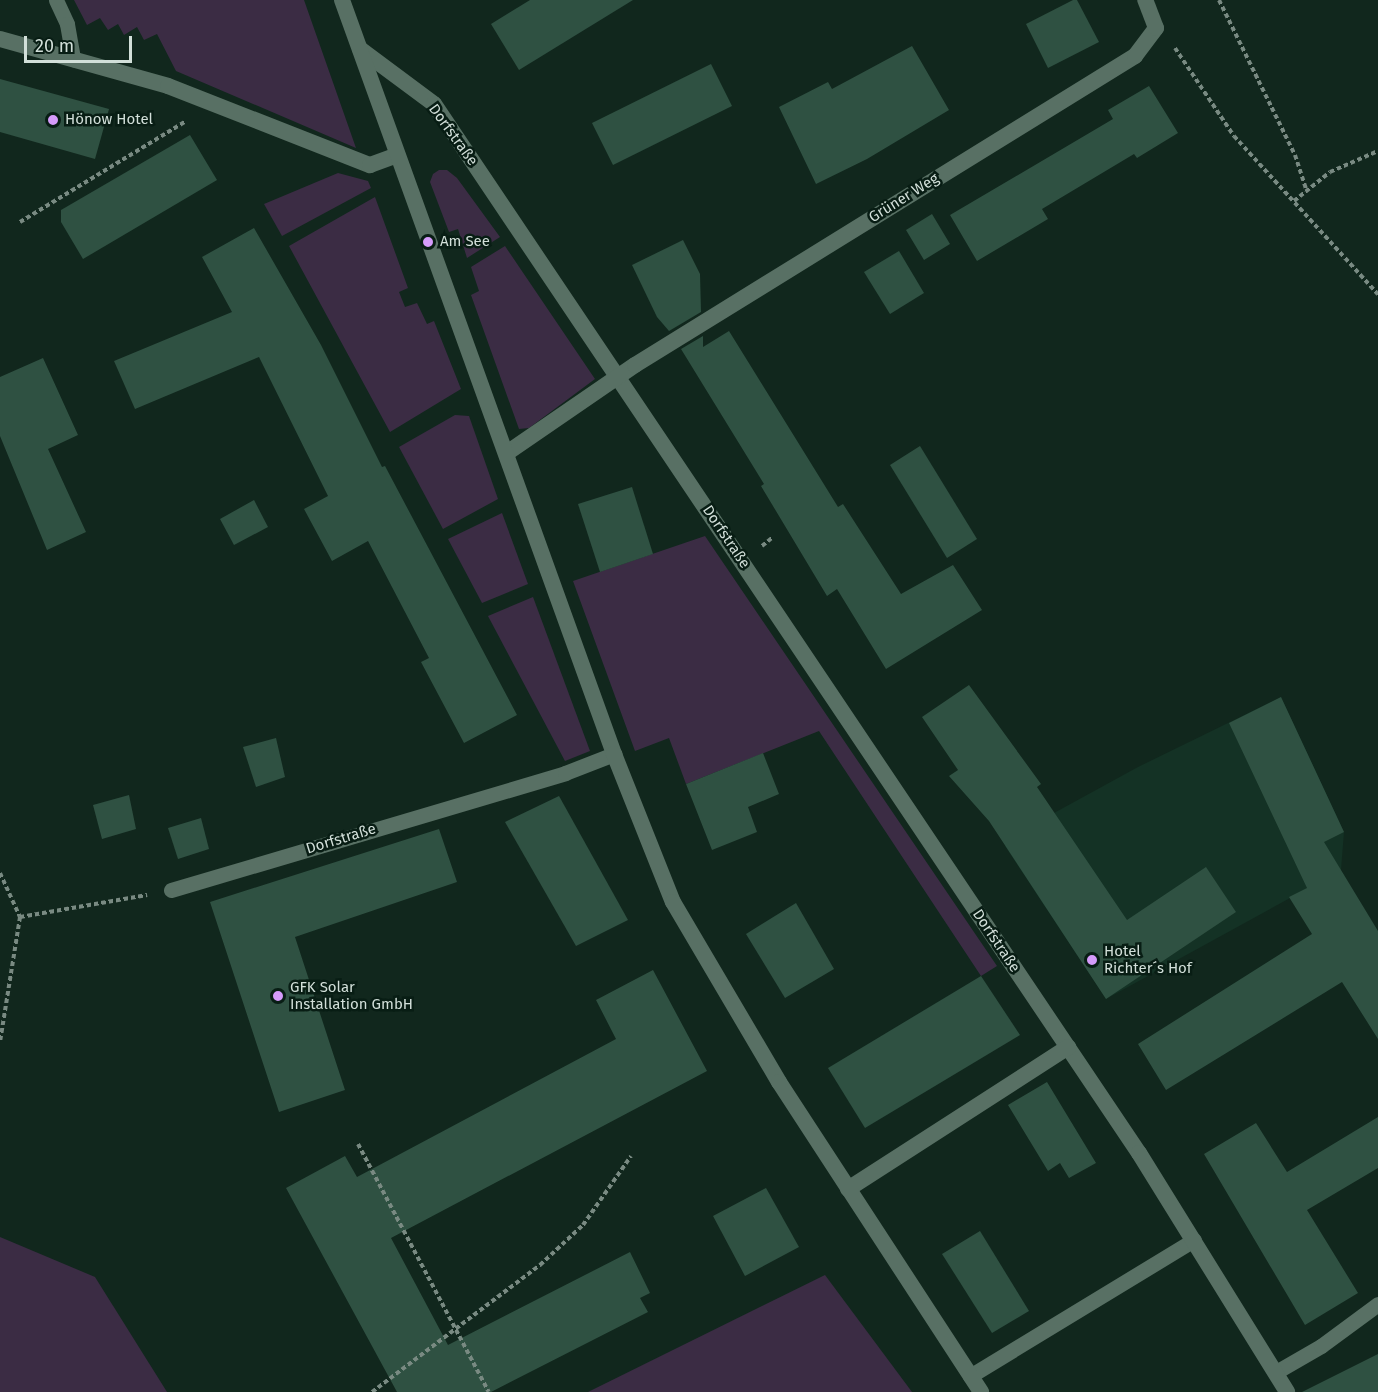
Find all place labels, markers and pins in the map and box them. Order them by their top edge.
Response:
place label: Hönow Hotel [65,111,153,129]
marker: Hönow Hotel [46,113,60,127]
place label: Am See [440,233,490,251]
marker: Am See [421,235,435,249]
place label: Hotel Richter´s Hof [1104,942,1192,977]
marker: Hotel Richter´s Hof [1085,953,1099,967]
place label: GFK Solar Installation GmbH [290,978,413,1013]
marker: GFK Solar Installation GmbH [271,989,285,1003]

